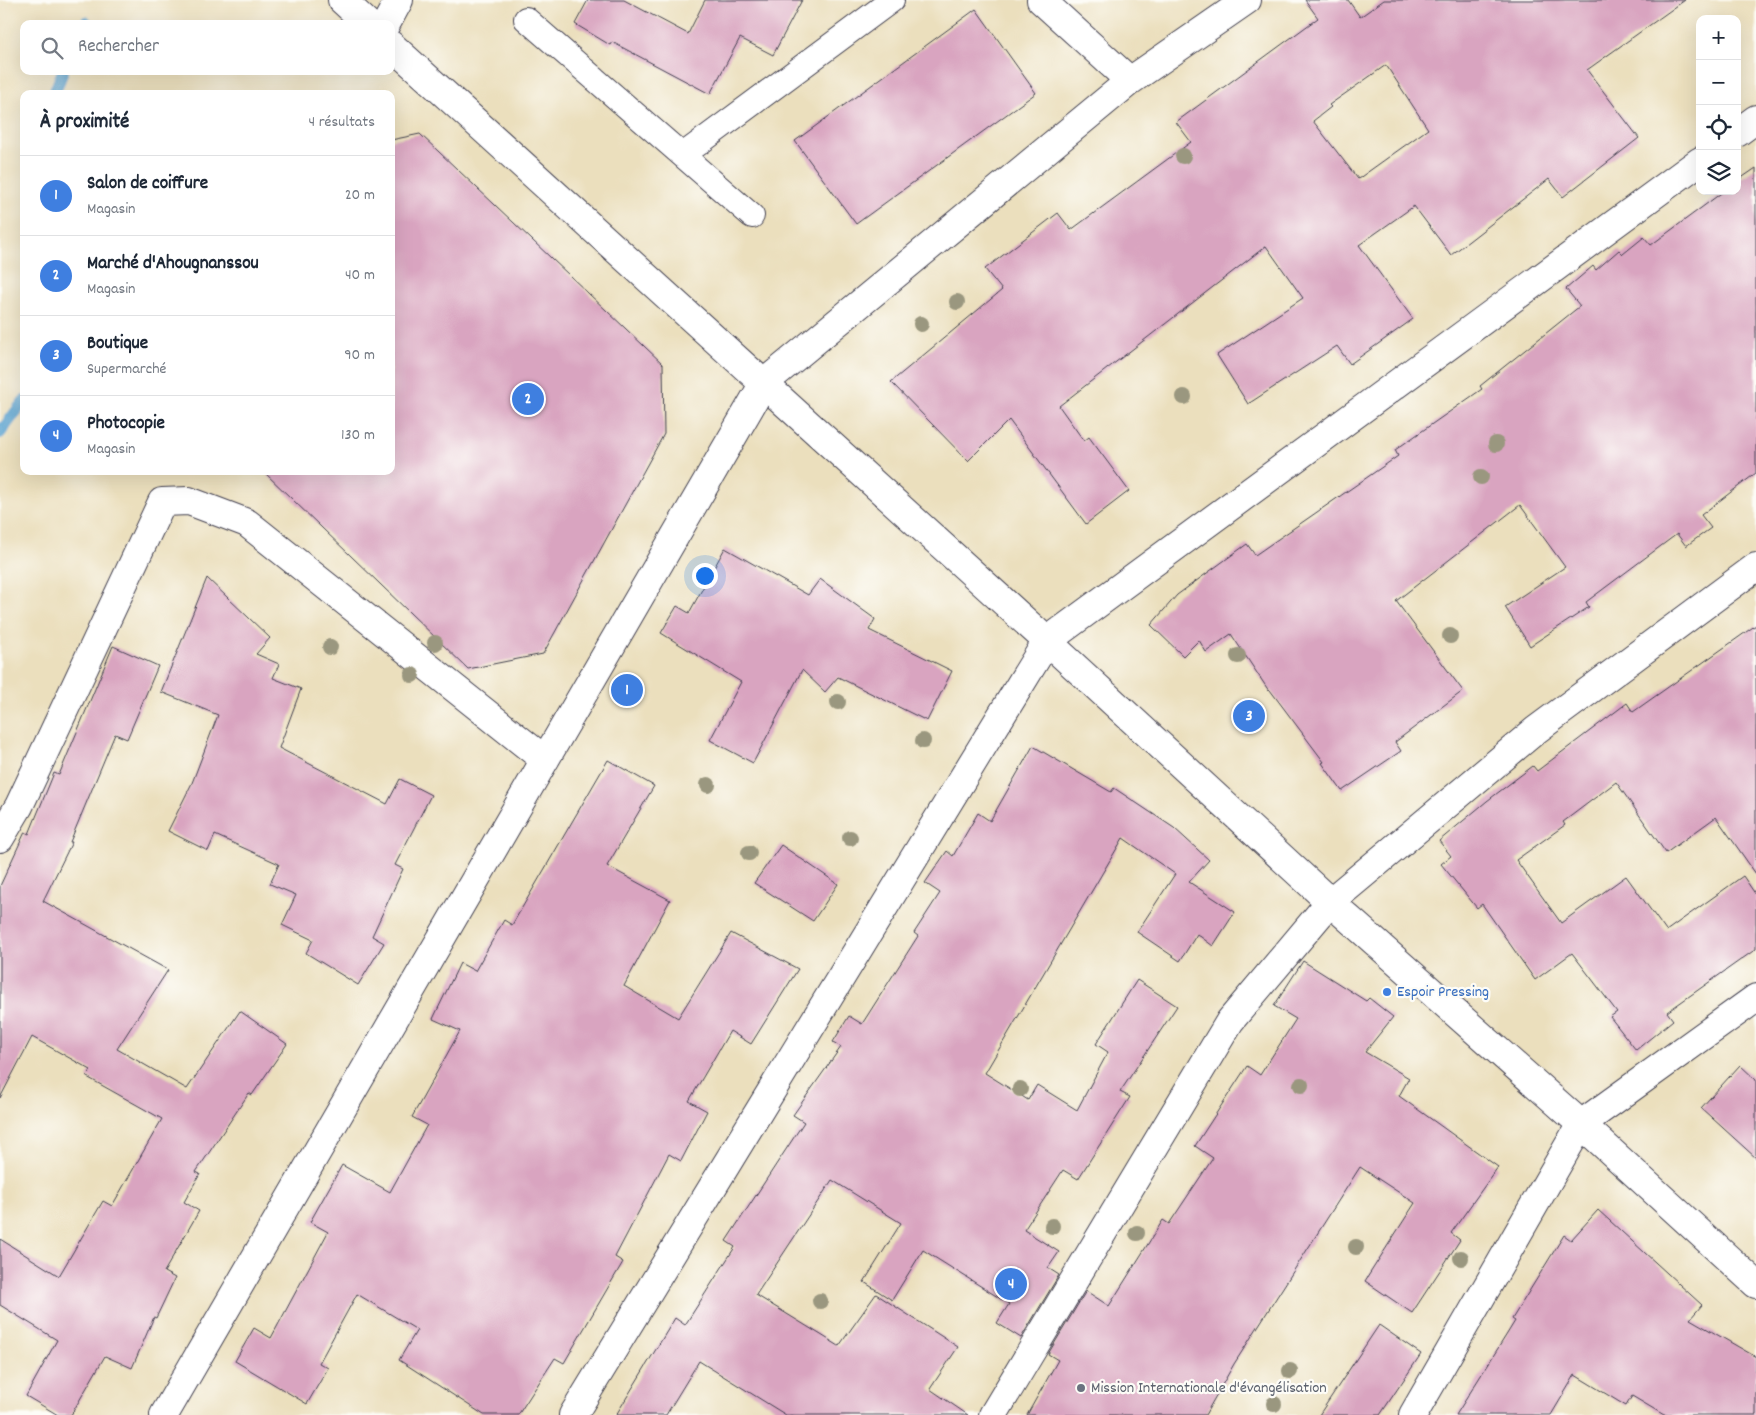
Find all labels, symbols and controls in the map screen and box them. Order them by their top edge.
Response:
map controls [1696,15,1741,195]
button: + [1696,15,1741,60]
search box [20,20,395,75]
icon: search [38,34,66,62]
text: Rechercher [78,34,159,61]
button: − [1696,60,1741,105]
button: locate [1696,105,1741,150]
text: À proximité [40,108,129,138]
text: 4 résultats [308,111,375,134]
button: layers [1696,150,1741,195]
text: Salon de coiffure [87,171,208,198]
text: 1 [54,184,58,207]
text: 20 m [345,184,375,207]
text: Magasin [87,198,135,221]
text: Marché d'Ahougnanssou [87,251,259,278]
text: 2 [53,264,60,287]
text: 40 m [345,264,375,287]
text: Magasin [87,278,135,301]
text: Boutique [87,331,148,358]
text: 3 [52,344,60,367]
text: 90 m [344,344,375,367]
text: Supermarché [87,358,166,381]
pin: 2 [512,380,544,418]
text: Photocopie [87,411,165,438]
text: 4 [53,424,59,447]
text: 130 m [341,424,375,447]
text: Magasin [87,438,135,461]
your location [692,563,718,589]
pin: 1 [611,671,643,709]
pin: 3 [1233,697,1265,735]
place label: Espoir Pressing [1397,981,1489,1004]
marker: Espoir Pressing [1381,986,1393,998]
pin: 4 [995,1265,1027,1303]
place label: Mission Internationale d'évangélisation [1091,1377,1327,1400]
marker: Mission Internationale d'évangélisation [1075,1382,1087,1394]

